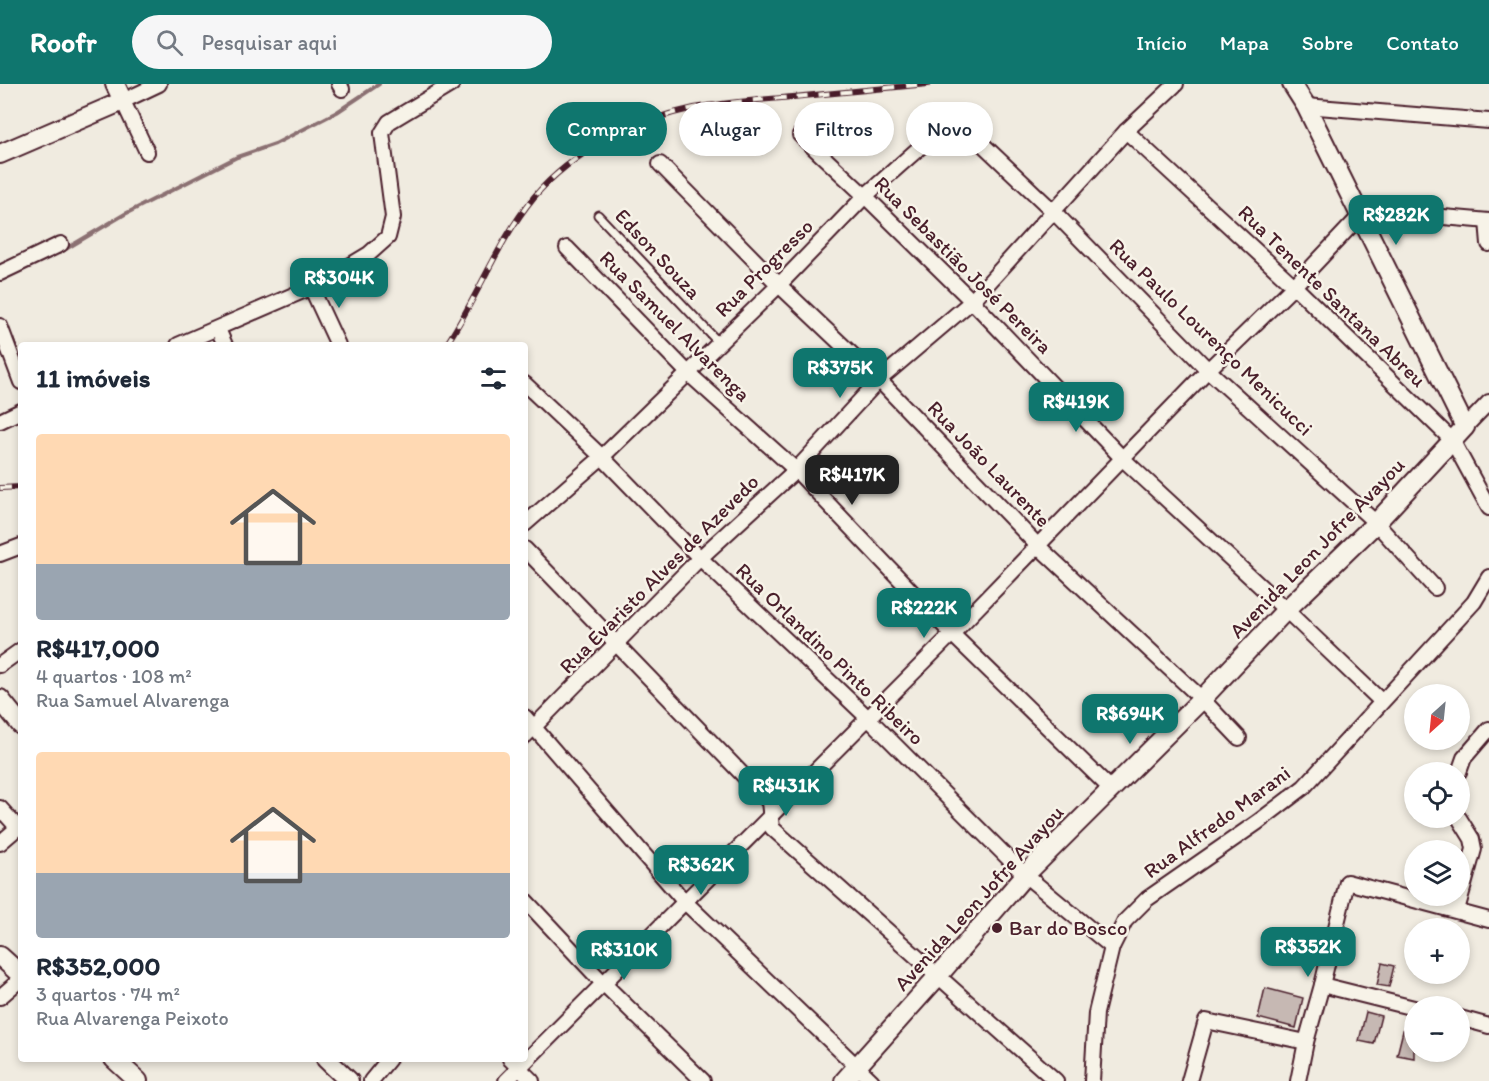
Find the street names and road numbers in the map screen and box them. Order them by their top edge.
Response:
street label: Rua Sebastião José Pereira [869,171,1057,359]
street label: Rua Tenente Santana Abreu [1233,199,1432,392]
street label: Edson Souza [610,203,707,304]
street label: Rua Progresso [709,213,818,322]
street label: Rua Paulo Lourenço Menicucci [1104,233,1318,441]
street label: Rua Samuel Alvarenga [595,245,756,406]
street label: Rua João Laurente [923,395,1056,532]
street label: Avenida Leon Jofre Avayou [1224,452,1410,643]
street label: Rua Evaristo Alves de Azevedo [554,469,764,679]
street label: Rua Orlandino Pinto Ribeiro [731,557,930,750]
street label: Rua Alfredo Marani [1139,760,1295,883]
street label: Avenida Leon Jofre Avayou [889,799,1069,996]

